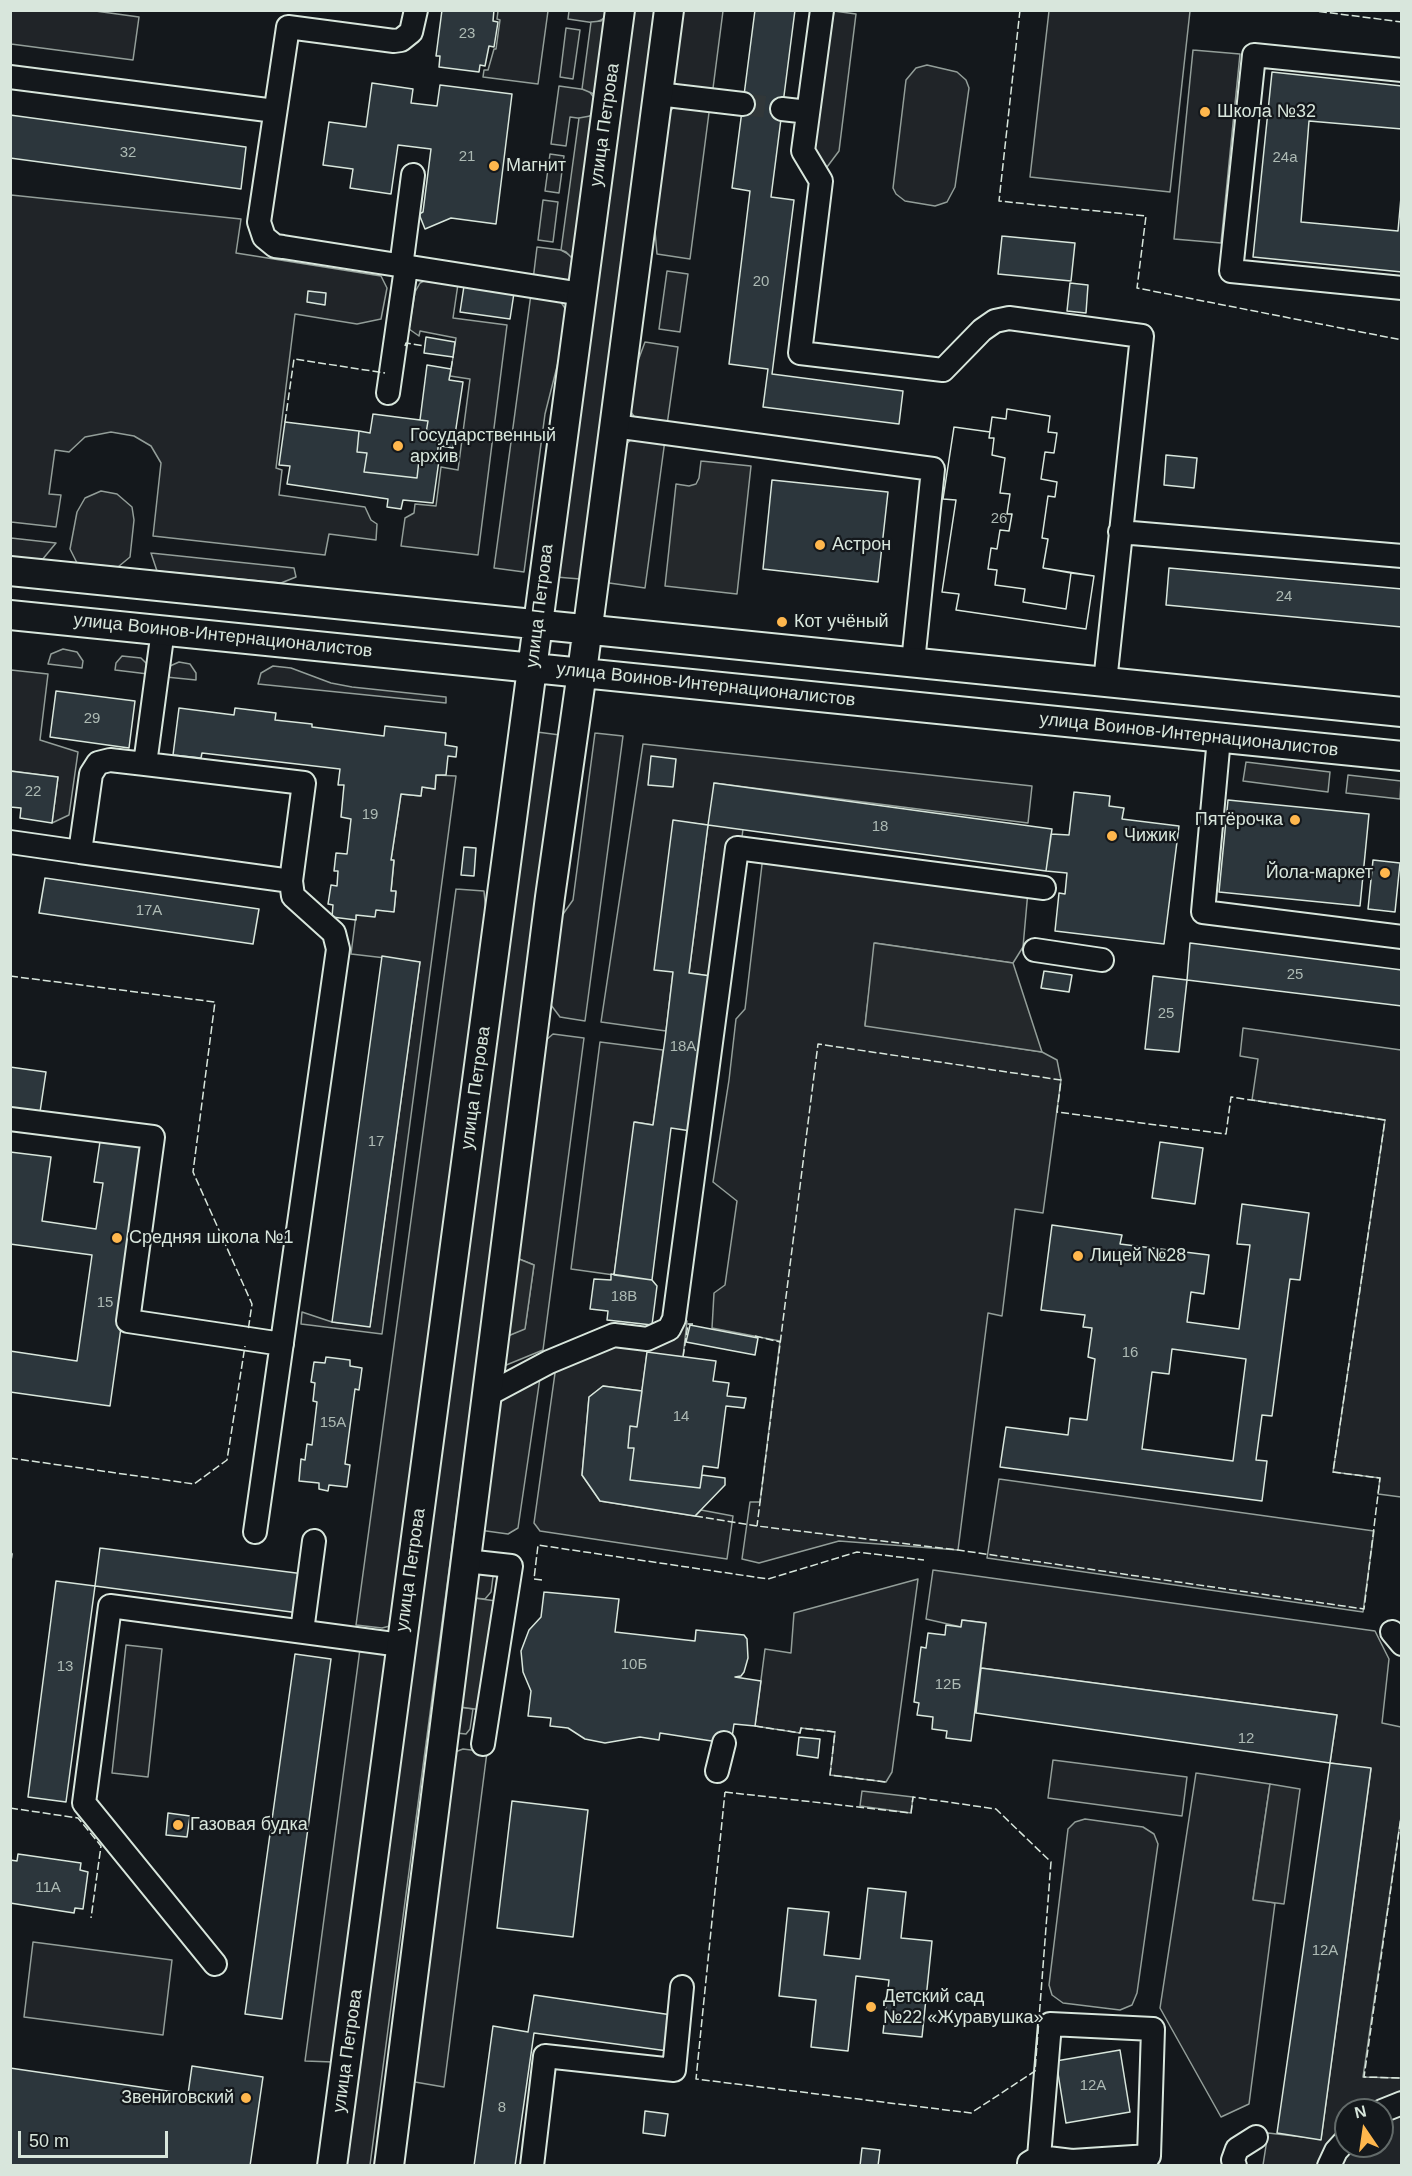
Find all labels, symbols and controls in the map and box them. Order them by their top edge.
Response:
house number: 23 [459,25,475,43]
street label: улица Петрова [586,62,624,188]
place label: Школа №32 [1217,101,1316,123]
marker: Школа №32 [1198,105,1212,119]
house number: 32 [120,144,136,162]
house number: 21 [459,148,475,166]
house number: 24а [1272,149,1298,167]
place label: Магнит [506,155,566,177]
marker: Магнит [487,159,501,173]
house number: 20 [753,273,769,291]
place label: Государственный архив [410,425,556,468]
marker: Государственный архив [391,439,405,453]
house number: 26 [991,510,1007,528]
place label: Астрон [832,534,891,556]
marker: Астрон [813,538,827,552]
street label: улица Петрова [522,543,558,669]
house number: 24 [1276,588,1292,606]
street label: улица Воинов-Интернационалистов [72,610,374,662]
place label: Кот учёный [794,611,889,633]
marker: Кот учёный [775,615,789,629]
street label: улица Воинов-Интернационалистов [555,659,857,711]
street label: улица Воинов-Интернационалистов [1038,709,1340,761]
house number: 29 [84,710,100,728]
house number: 22 [25,783,41,801]
house number: 19 [362,806,378,824]
place label: Пятёрочка [1195,809,1283,831]
marker: Пятёрочка [1288,813,1302,827]
house number: 18 [872,818,888,836]
place label: Чижик [1124,825,1176,847]
marker: Чижик [1105,829,1119,843]
place label: Йола-маркет [1266,862,1373,884]
marker: Йола-маркет [1378,866,1392,880]
house number: 17А [136,902,162,920]
house number: 25 [1287,966,1303,984]
house number: 25 [1158,1005,1174,1023]
street label: улица Петрова [457,1025,495,1151]
house number: 18А [670,1038,696,1056]
house number: 17 [368,1133,384,1151]
place label: Средняя школа №1 [129,1227,294,1249]
marker: Средняя школа №1 [110,1231,124,1245]
place label: Лицей №28 [1090,1245,1186,1267]
marker: Лицей №28 [1071,1249,1085,1263]
house number: 18В [611,1288,637,1306]
house number: 15 [97,1294,113,1312]
house number: 16 [1122,1344,1138,1362]
house number: 14 [673,1408,689,1426]
house number: 15А [320,1414,346,1432]
street label: улица Петрова [392,1507,430,1633]
house number: 10Б [621,1656,647,1674]
house number: 13 [57,1658,73,1676]
house number: 12Б [935,1676,961,1694]
house number: 12 [1238,1730,1254,1748]
place label: Газовая будка [190,1814,308,1836]
marker: Газовая будка [171,1818,185,1832]
house number: 11А [35,1879,61,1897]
house number: 12А [1312,1942,1338,1960]
place label: Детский сад №22 «Журавушка» [883,1986,1043,2028]
street label: улица Петрова [329,1988,367,2114]
marker: Детский сад №22 «Журавушка» [864,2000,878,2014]
house number: 12А [1080,2077,1106,2095]
place label: Звениговский [121,2087,234,2109]
marker: Звениговский [239,2091,253,2105]
north arrow [1334,2098,1394,2158]
house number: 8 [498,2099,506,2117]
text: N [1353,2102,1368,2122]
scale bar [21,2119,171,2157]
text: 50 m [29,2131,69,2151]

